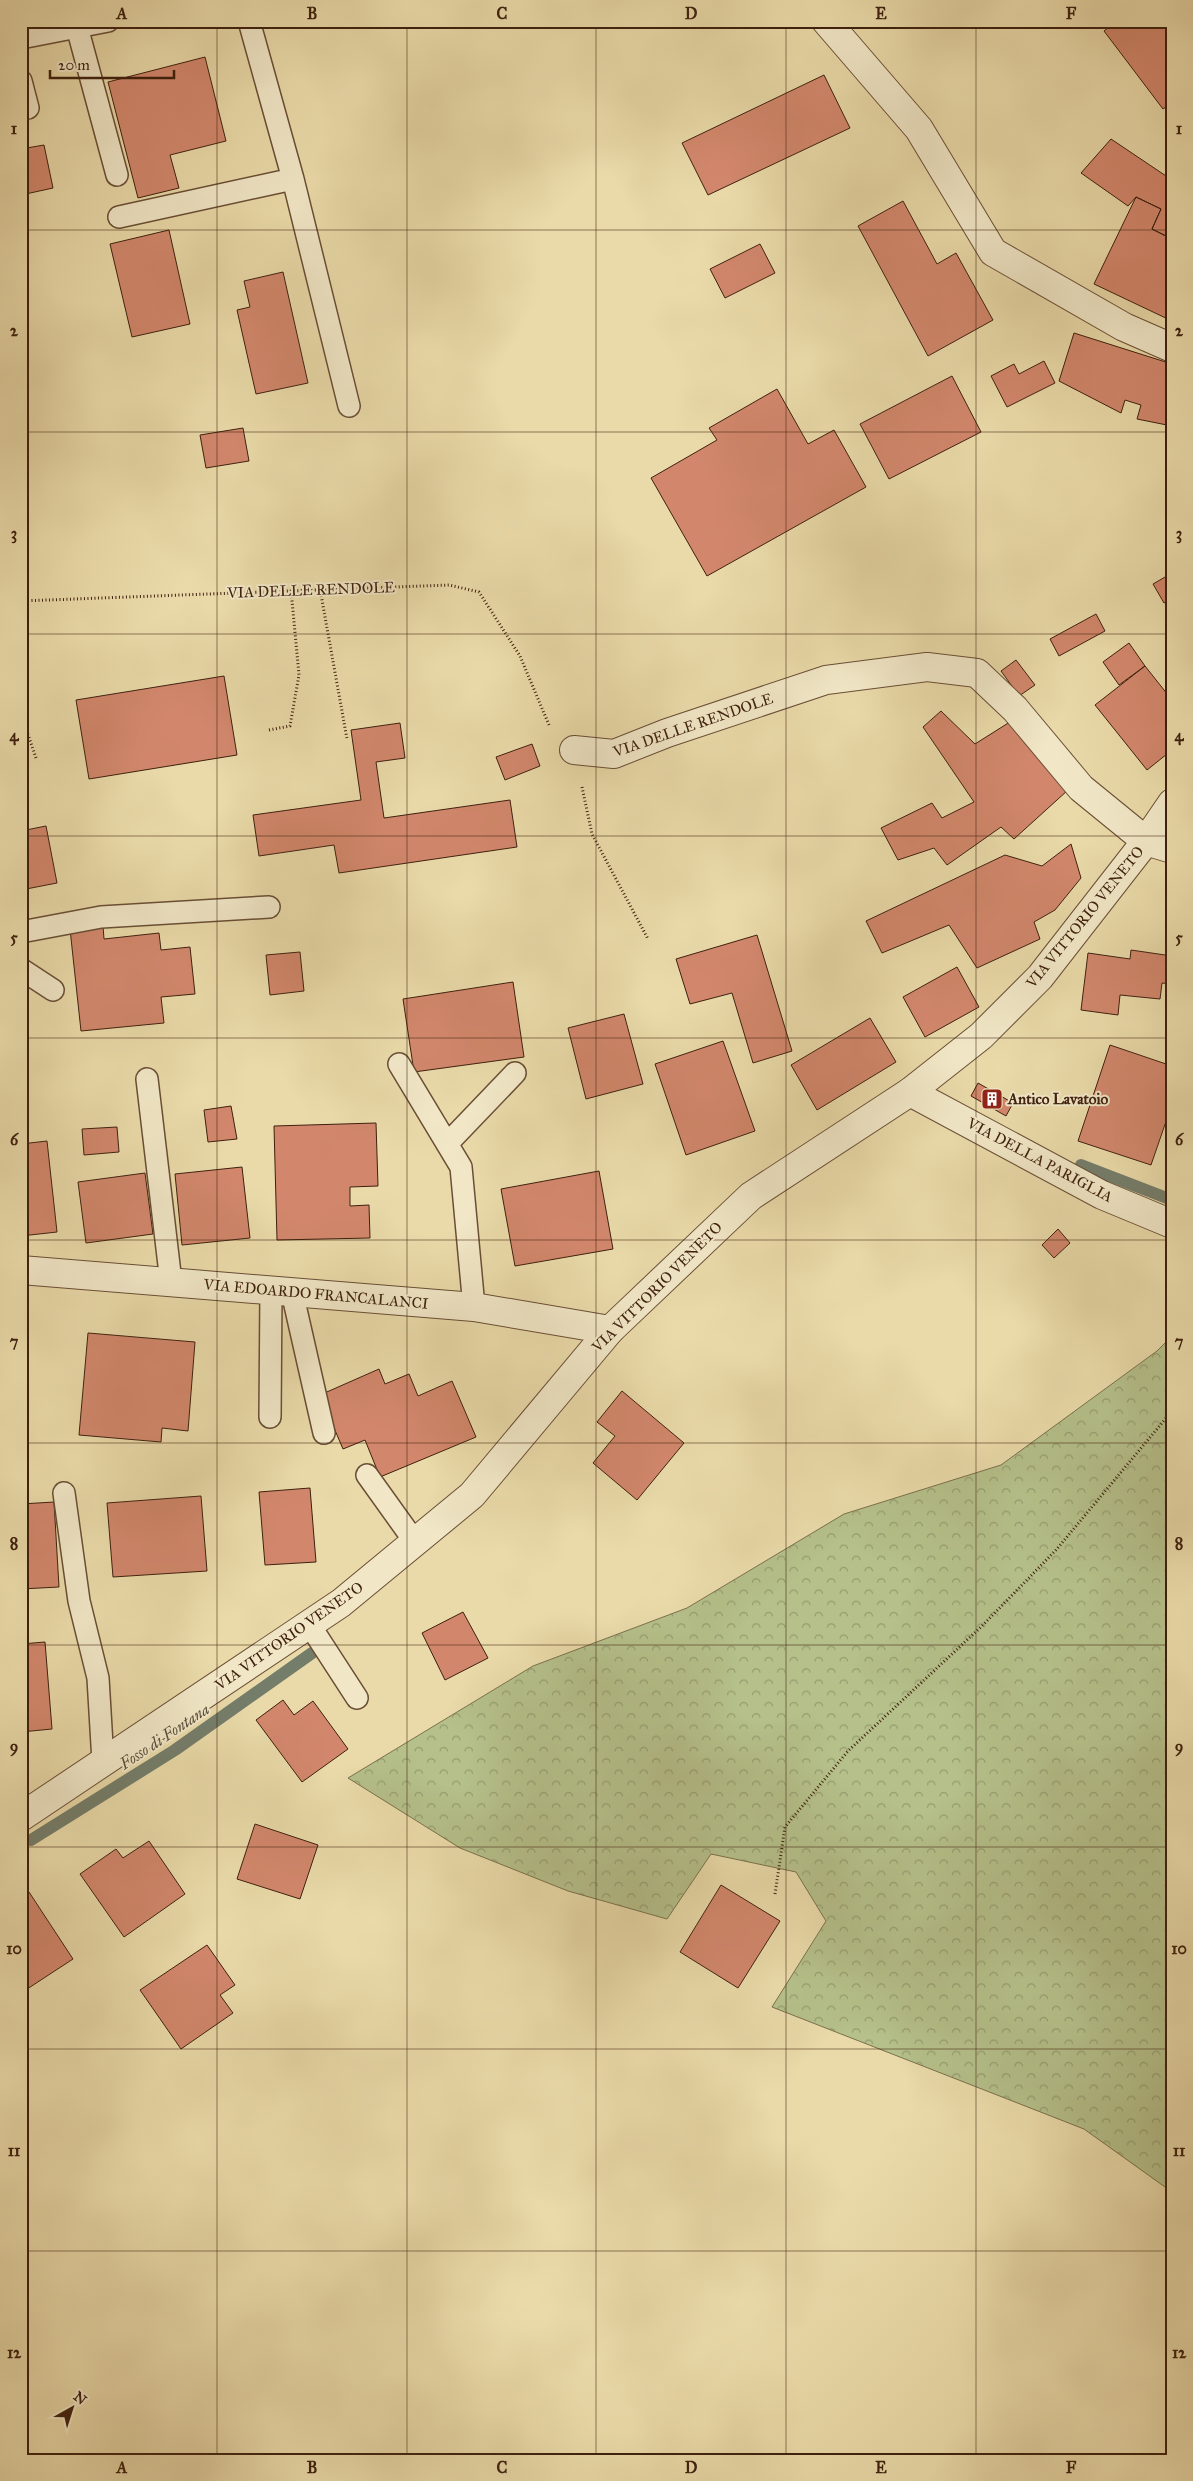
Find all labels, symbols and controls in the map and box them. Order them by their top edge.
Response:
text: A [116,4,128,23]
text: B [307,4,317,23]
text: C [497,4,508,23]
text: D [685,4,698,23]
text: E [875,4,887,23]
text: F [1066,4,1077,23]
scale bar [50,48,174,80]
text: 20 m [58,56,90,74]
text: 1 [11,119,18,138]
text: 1 [1176,119,1183,138]
text: 2 [10,321,19,340]
text: 2 [1175,321,1184,340]
text: 3 [11,524,17,544]
text: 3 [1176,524,1182,544]
street label: VIA DELLE RENDOLE [226,578,395,602]
street label: VIA DELLE RENDOLE [610,689,775,761]
text: 4 [10,726,20,746]
text: 4 [1175,726,1185,746]
street label: VIA VITTORIO VENETO [1022,843,1148,992]
text: 5 [10,928,18,947]
text: 5 [1175,928,1183,947]
building icon: Antico Lavatoio [980,1087,1004,1111]
place label: Antico Lavatoio [1007,1090,1109,1108]
street label: VIA DELLA PARIGLIA [963,1114,1116,1206]
text: 6 [10,1130,19,1149]
text: 6 [1175,1130,1184,1149]
street label: VIA VITTORIO VENETO [587,1218,726,1357]
street label: VIA EDOARDO FRANCALANCI [202,1275,429,1313]
text: 7 [10,1332,19,1351]
text: 7 [1175,1332,1184,1351]
text: 8 [10,1534,18,1553]
text: 8 [1175,1534,1183,1553]
street label: VIA VITTORIO VENETO [211,1578,367,1695]
water label: Fosso di Fontana [115,1699,213,1774]
text: 9 [10,1737,18,1757]
text: 9 [1175,1737,1183,1757]
text: 10 [6,1939,22,1958]
text: 10 [1171,1939,1187,1958]
text: 11 [8,2141,21,2160]
text: 11 [1173,2141,1186,2160]
text: 12 [7,2343,22,2362]
text: 12 [1172,2343,1187,2362]
north arrow [48,2384,98,2434]
text: N [70,2388,90,2409]
text: A [116,2458,128,2477]
text: B [307,2458,317,2477]
text: C [497,2458,508,2477]
text: D [685,2458,698,2477]
text: E [875,2458,887,2477]
text: F [1066,2458,1077,2477]

